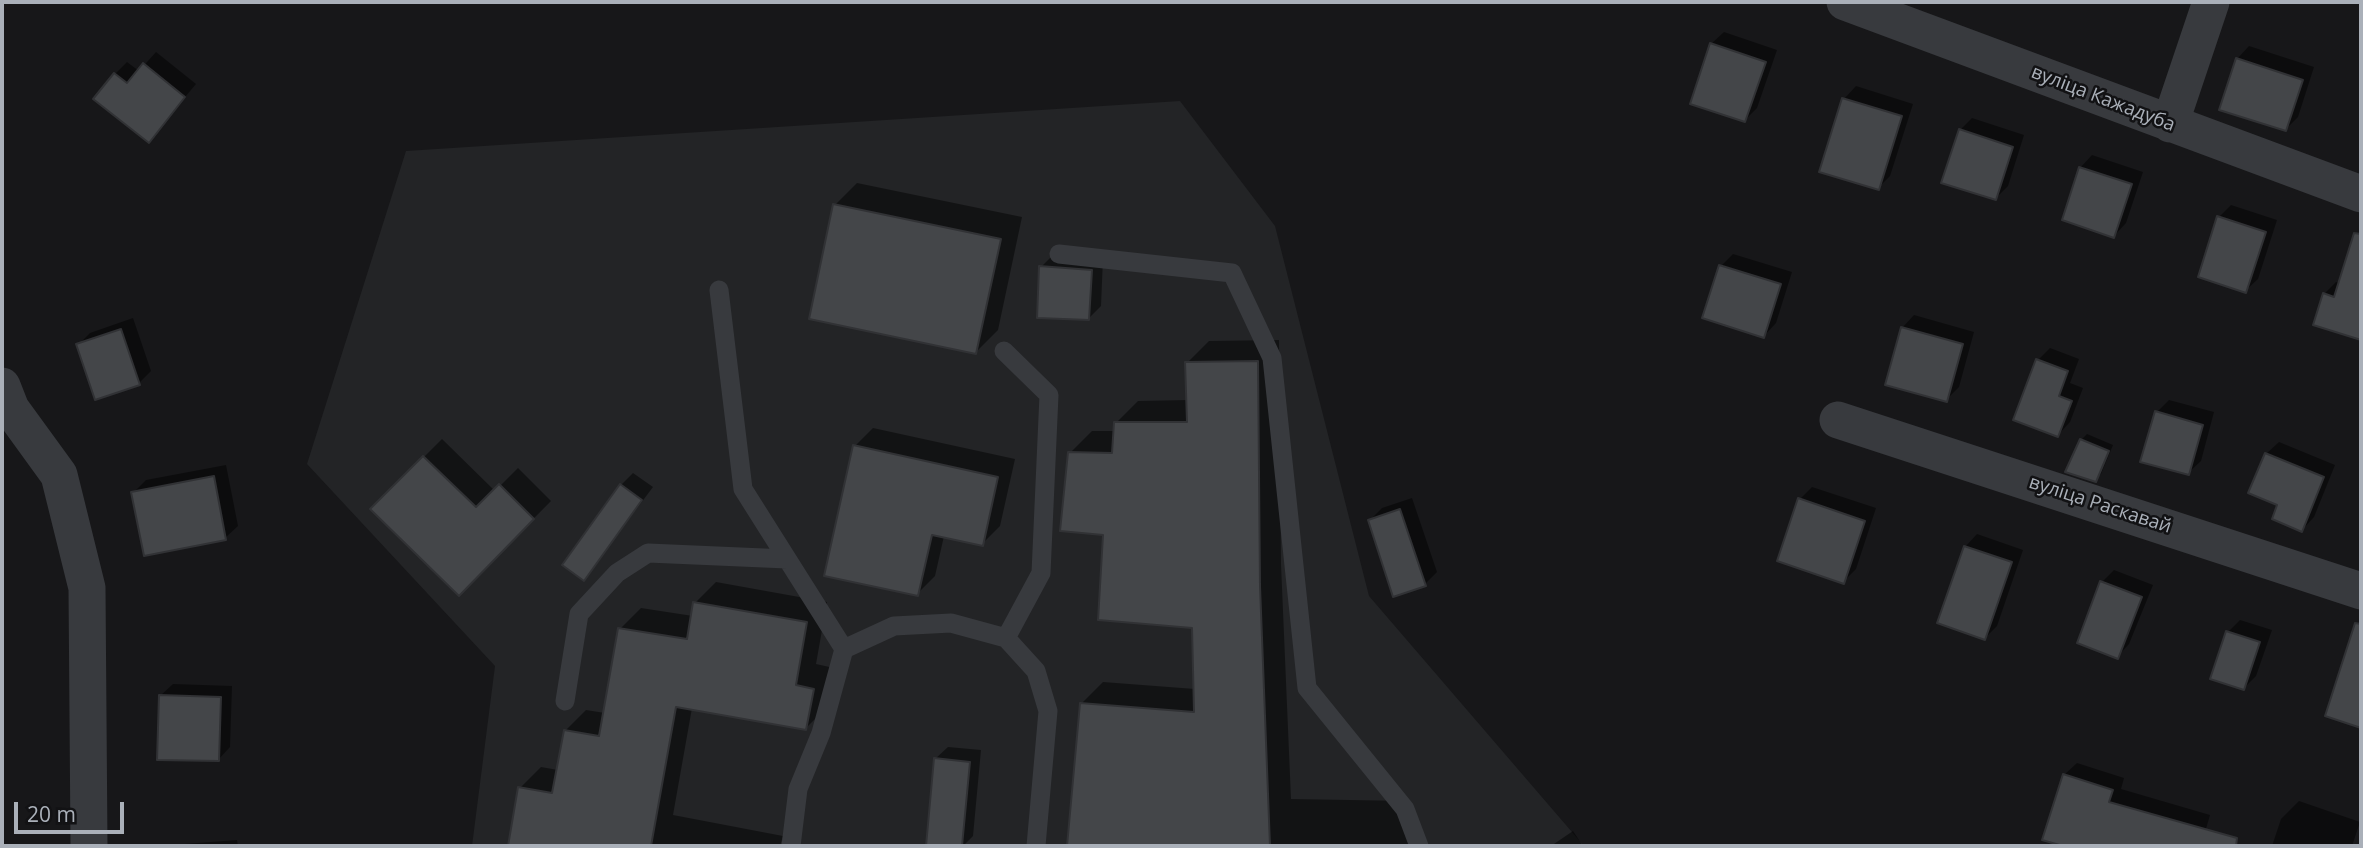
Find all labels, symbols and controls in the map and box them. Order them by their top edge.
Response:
street label: вуліца Кажадуба [2028,61,2178,137]
street label: вуліца Раскавай [2026,471,2174,539]
scale bar [18,788,128,832]
text: 20 m [27,800,76,828]

